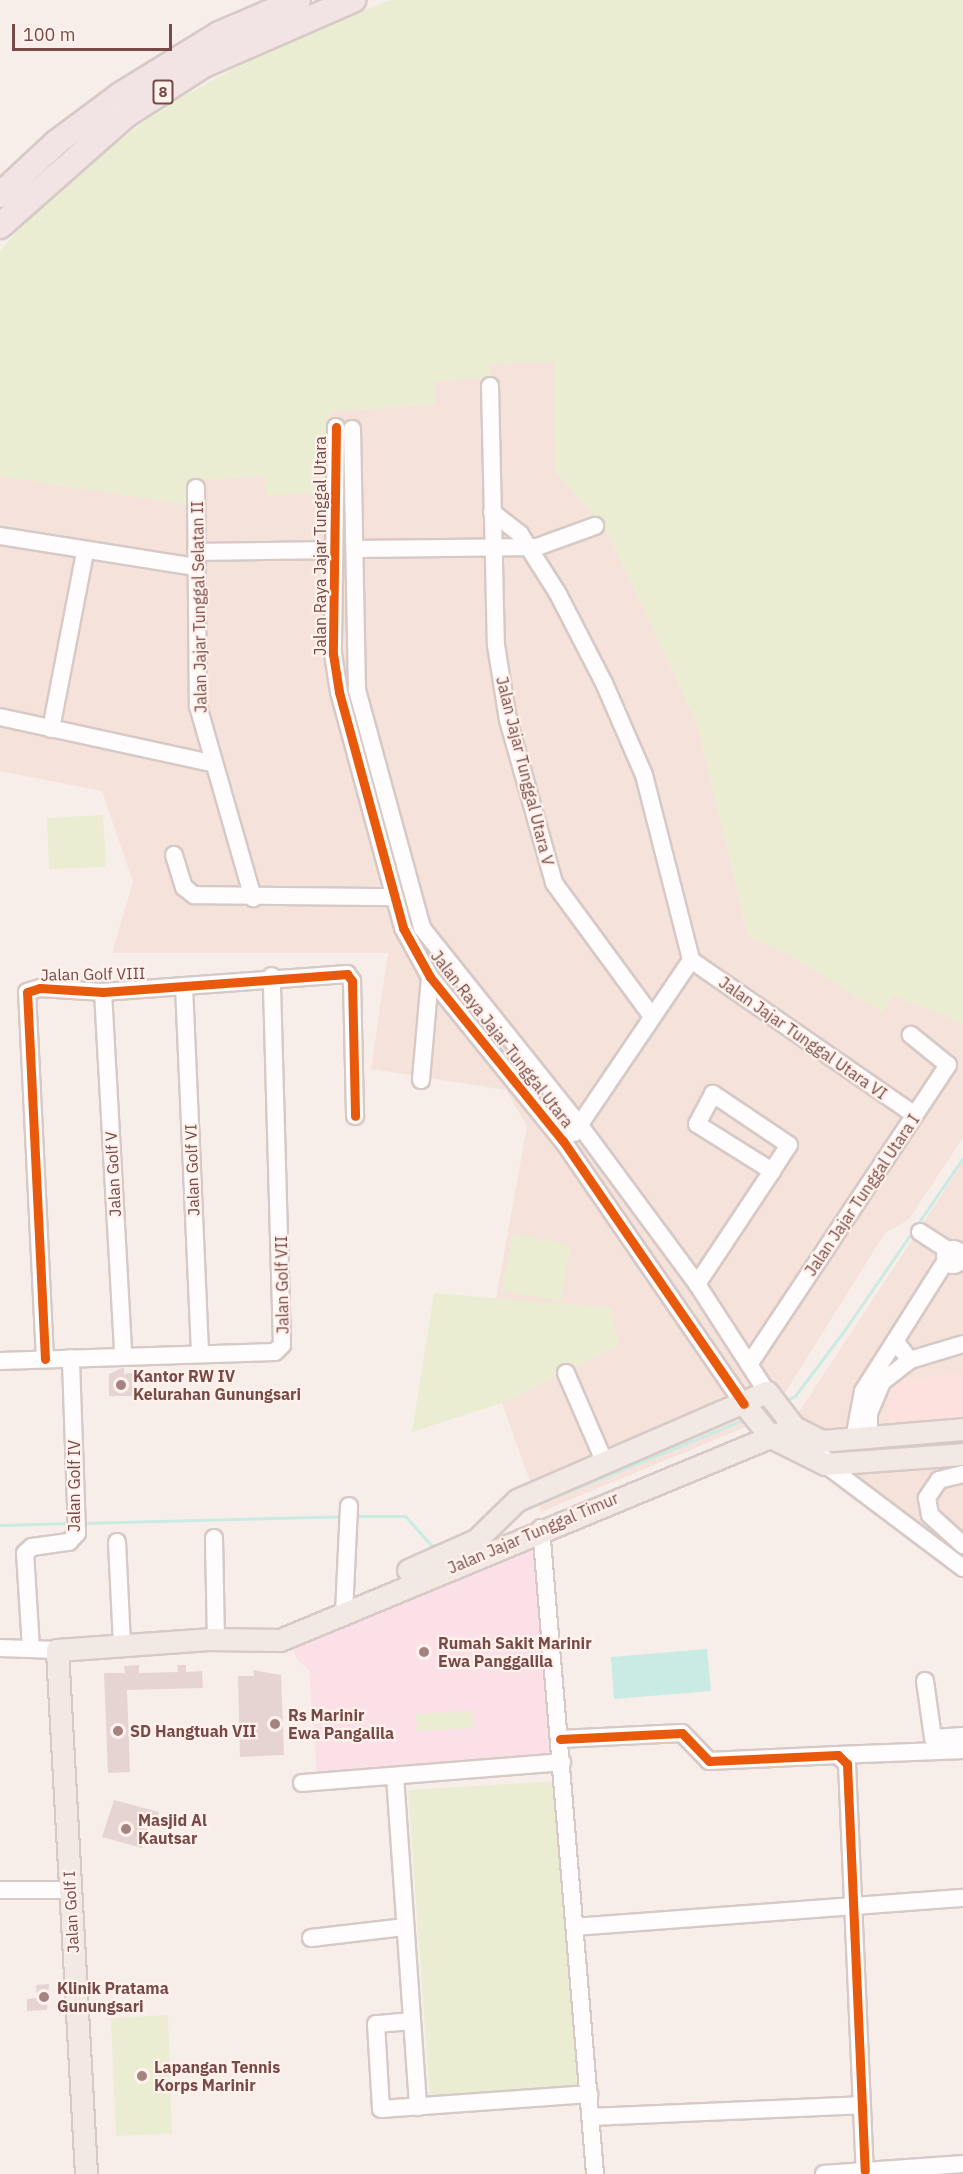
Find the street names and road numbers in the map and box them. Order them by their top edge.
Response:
road number: 8 [152,80,174,104]
street label: Jalan Raya Jajar Tunggal Utara [310,436,330,656]
street label: Jalan Jajar Tunggal Selatan II [188,501,210,713]
street label: Jalan Jajar Tunggal Utara V [492,674,558,868]
street label: Jalan Raya Jajar Tunggal Utara [427,947,577,1131]
street label: Jalan Golf VIII [40,963,146,985]
street label: Jalan Jajar Tunggal Utara VI [715,973,891,1103]
street label: Jalan Jajar Tunggal Utara I [801,1110,923,1280]
street label: Jalan Golf VI [181,1124,203,1216]
street label: Jalan Golf V [101,1131,125,1217]
street label: Jalan Golf VII [272,1236,292,1334]
street label: Jalan Golf IV [64,1440,84,1532]
street label: Jalan Jajar Tunggal Timur [445,1488,621,1578]
street label: Jalan Golf I [59,1870,83,1954]

